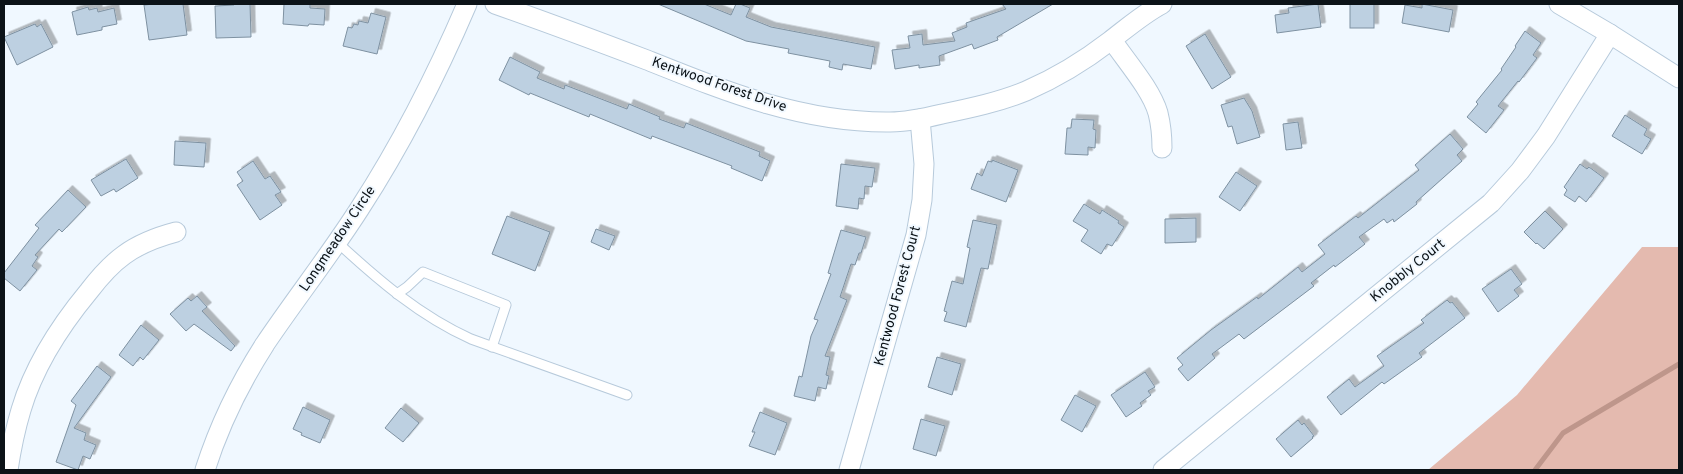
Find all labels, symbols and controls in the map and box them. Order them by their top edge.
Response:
street label: Kentwood Forest Drive [649,54,789,116]
street label: Longmeadow Circle [296,183,380,295]
street label: Kentwood Forest Court [871,224,925,368]
street label: Knobbly Court [1367,236,1449,306]

